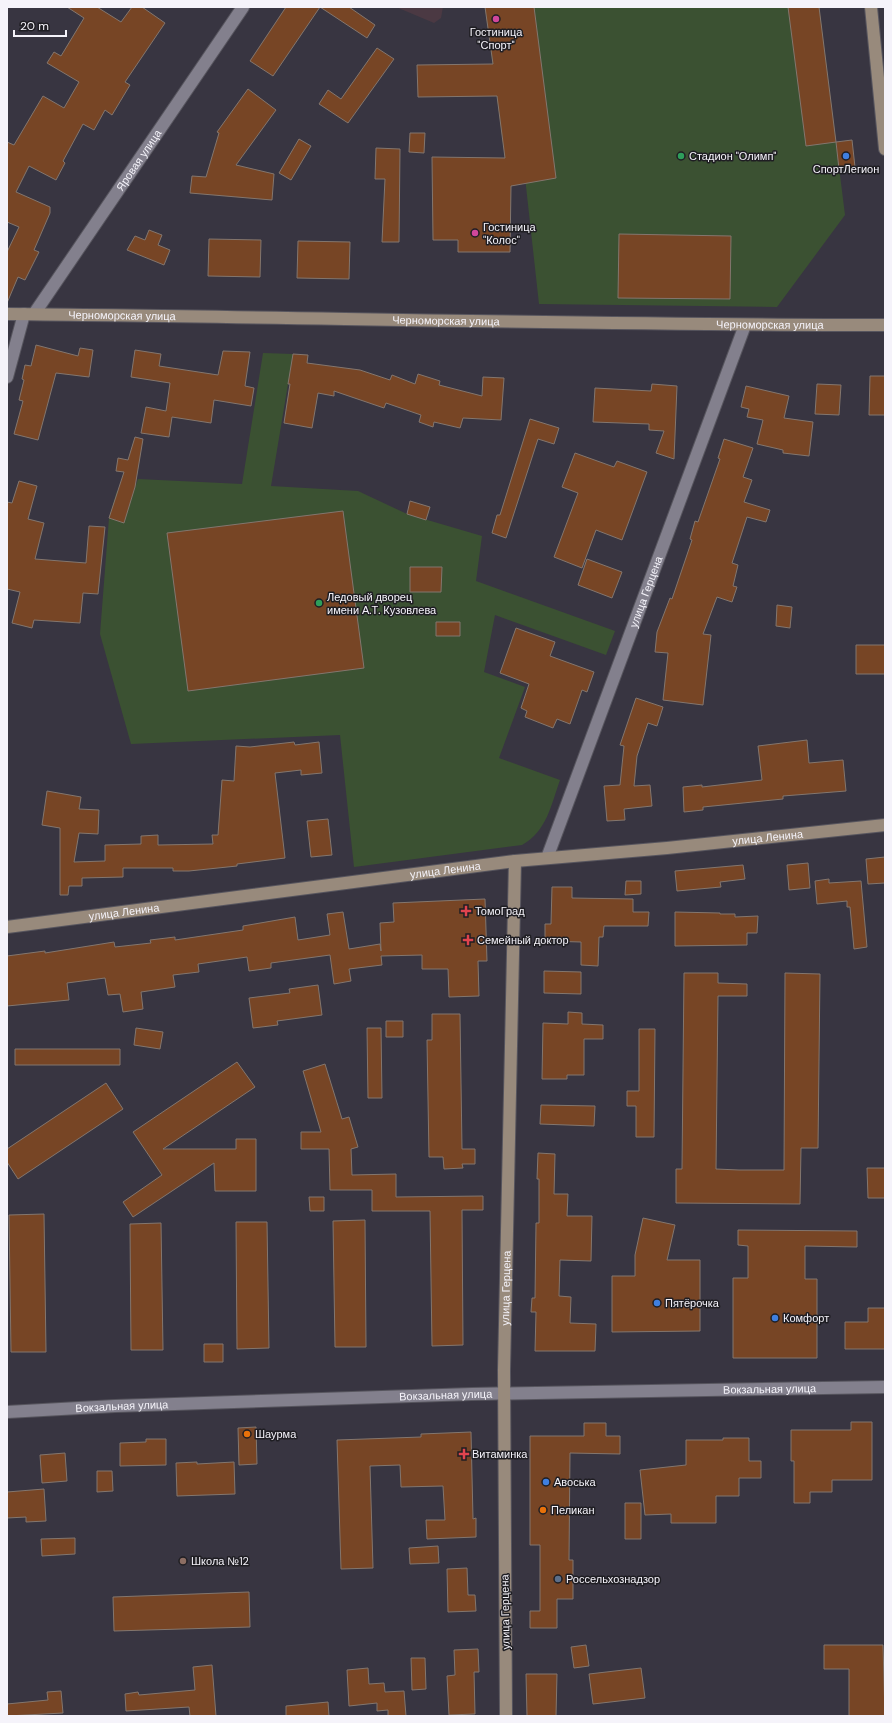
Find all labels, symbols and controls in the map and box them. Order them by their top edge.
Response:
scale bar [14,12,66,38]
marker: Гостиница "Спорт" [491,14,501,24]
text: 20 m [20,18,49,34]
place label: Гостиница "Спорт" [470,25,523,52]
street label: Яровая улица [113,126,165,194]
place label: Стадион "Олимп" [689,149,777,163]
marker: Стадион "Олимп" [676,151,686,161]
marker: СпортЛегион [841,151,851,161]
place label: СпортЛегион [813,162,879,176]
place label: Гостиница "Колос" [483,220,537,247]
marker: Гостиница "Колос" [470,228,480,238]
street label: Черноморская улица [68,308,177,323]
street label: Черноморская улица [392,313,501,328]
street label: Черноморская улица [716,317,825,332]
street label: улица Герцена [626,553,666,629]
place label: Ледовый дворец имени А.Т. Кузовлева [327,590,437,617]
marker: Ледовый дворец имени А.Т. Кузовлева [314,598,324,608]
street label: улица Ленина [732,827,805,848]
street label: улица Ленина [409,858,482,882]
street label: улица Ленина [88,900,161,923]
place label: ТомоГрад [475,904,525,918]
marker: ТомоГрад [460,905,472,917]
place label: Семейный доктор [477,933,569,947]
marker: Семейный доктор [462,934,474,946]
street label: улица Герцена [498,1249,514,1326]
place label: Пятёрочка [665,1296,720,1310]
marker: Пятёрочка [652,1298,662,1308]
place label: Комфорт [783,1311,829,1325]
marker: Комфорт [770,1313,780,1323]
street label: Вокзальная улица [723,1381,817,1397]
street label: Вокзальная улица [399,1387,493,1403]
street label: Вокзальная улица [75,1397,169,1415]
place label: Шаурма [255,1427,297,1441]
marker: Шаурма [242,1429,252,1439]
place label: Витаминка [472,1447,528,1461]
marker: Витаминка [459,1449,469,1459]
place label: Авоська [554,1475,596,1489]
marker: Авоська [541,1477,551,1487]
place label: Пеликан [551,1503,594,1517]
marker: Пеликан [538,1505,548,1515]
place label: Школа №12 [191,1554,249,1568]
marker: Школа №12 [178,1556,188,1566]
place label: Россельхознадзор [566,1572,660,1586]
street label: улица Герцена [497,1573,513,1650]
marker: Россельхознадзор [553,1574,563,1584]

